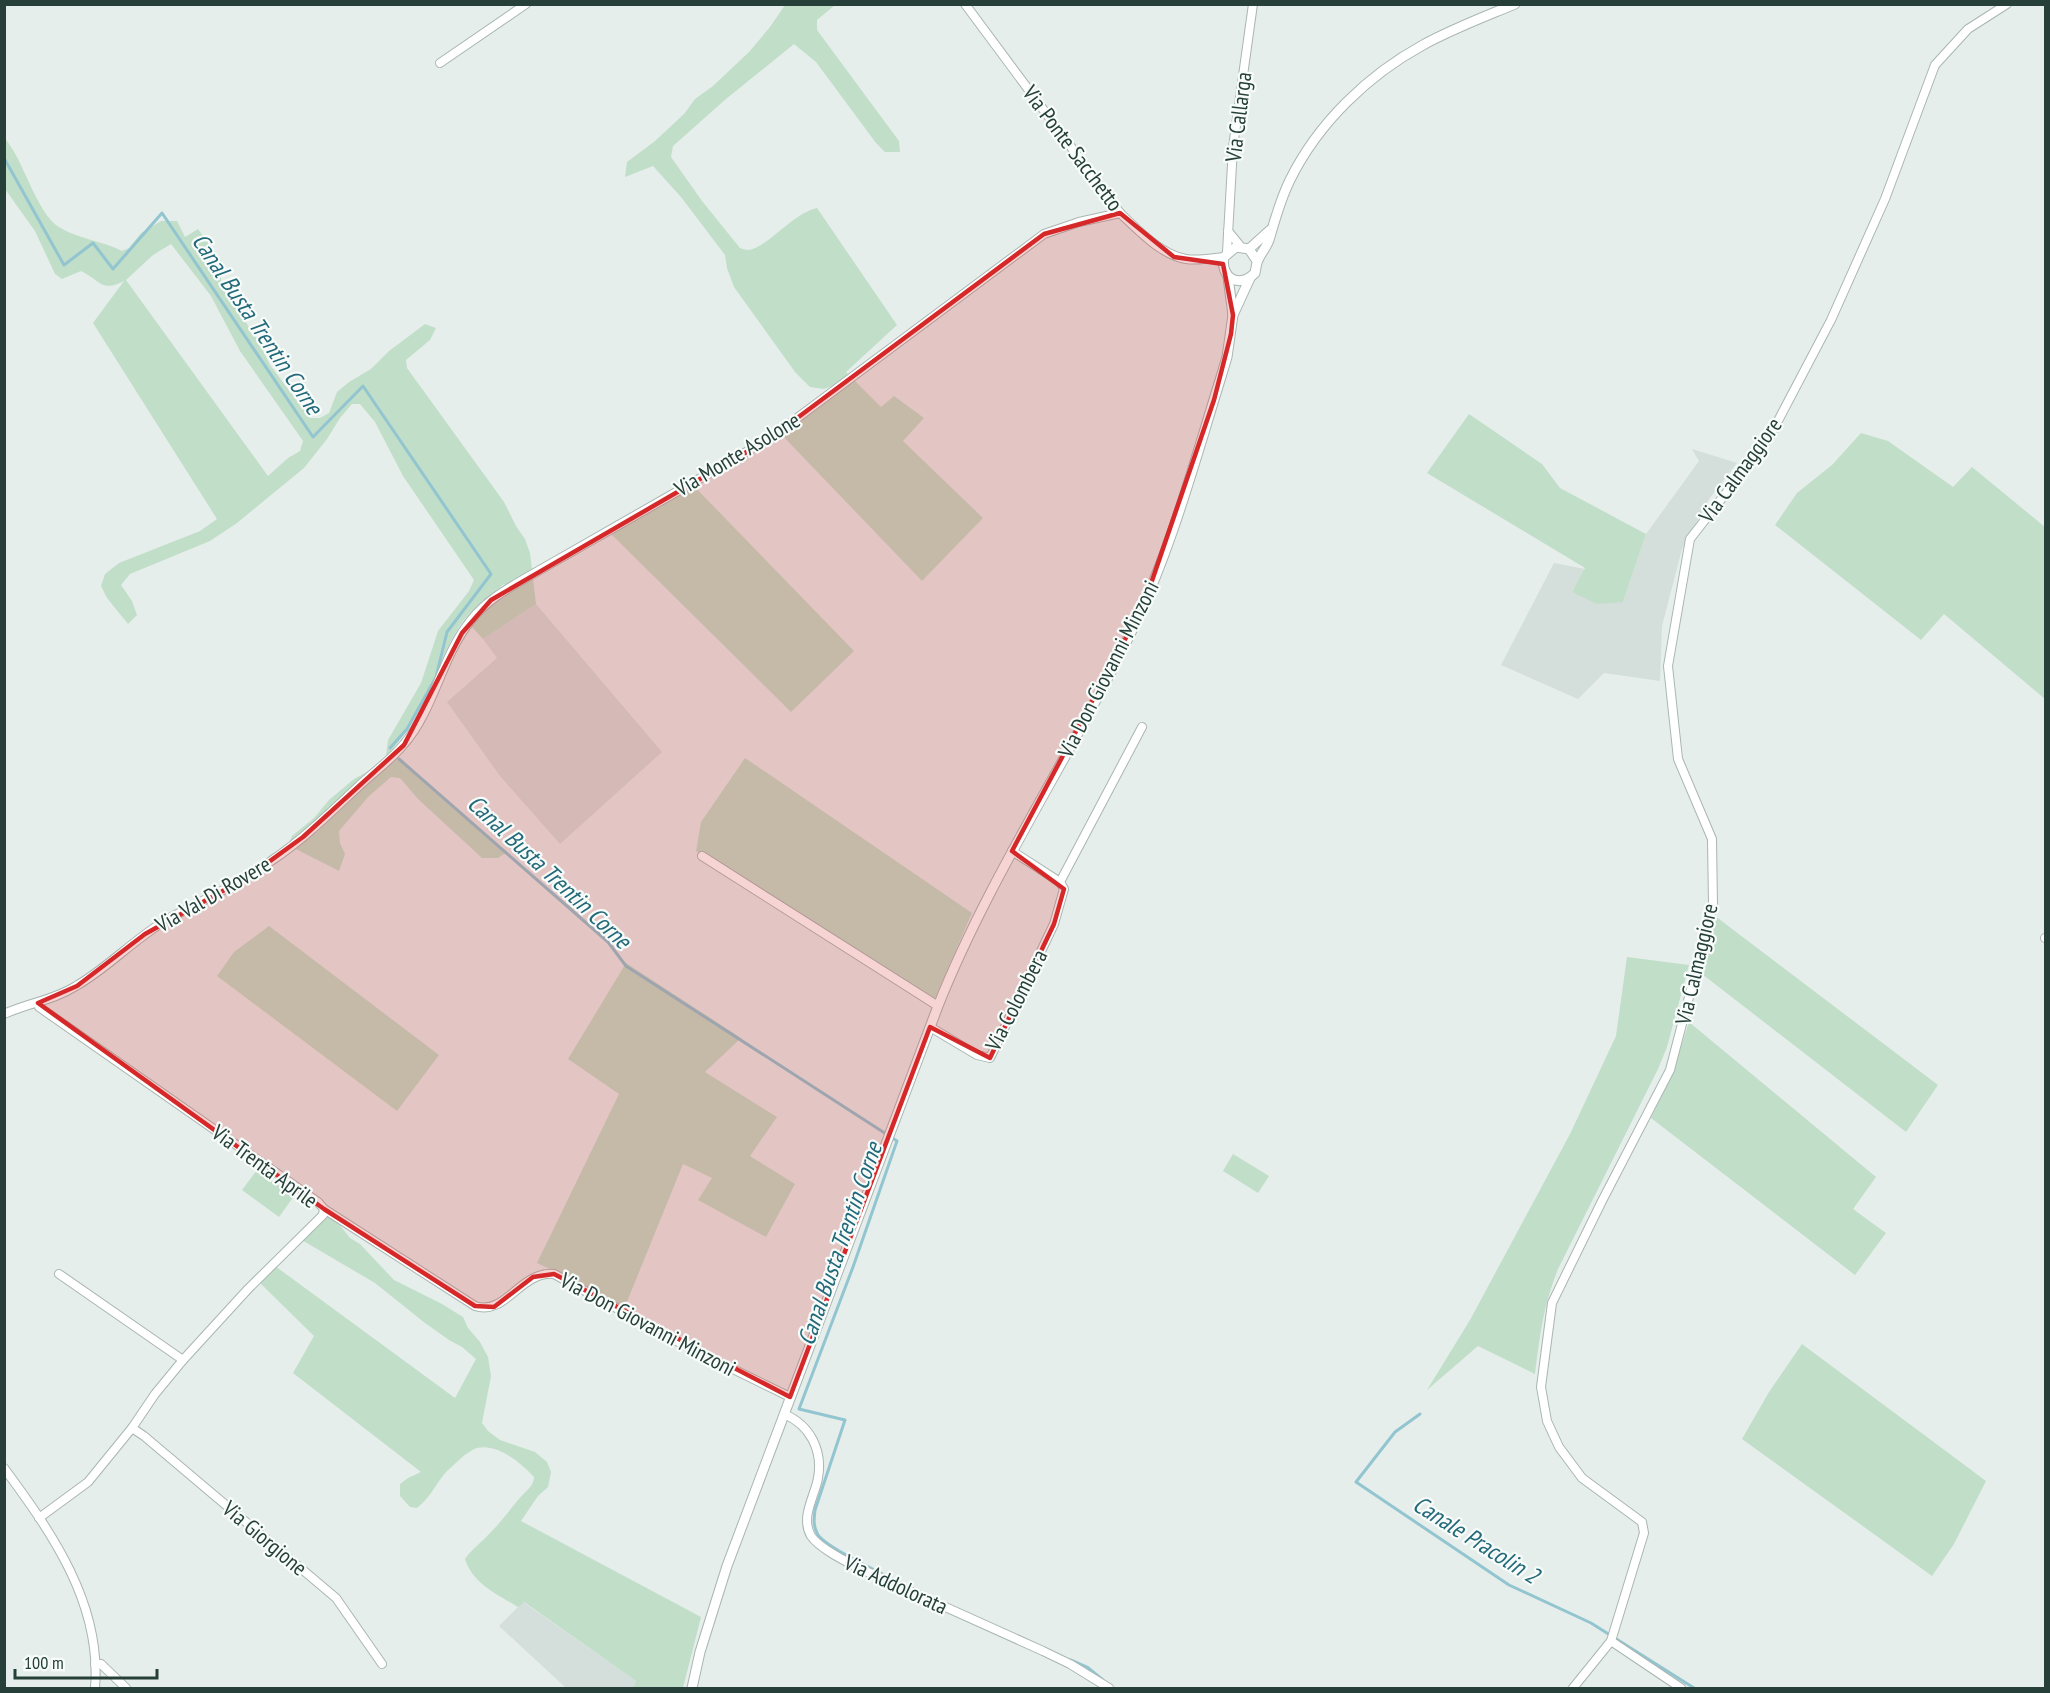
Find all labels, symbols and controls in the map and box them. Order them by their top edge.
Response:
street label: Via Callarga [1218,70,1257,165]
street label: Via Ponte Sacchetto [1016,79,1129,216]
water label: Canal Busta Trentin Corne [185,227,331,422]
street label: Via Monte Asolone [668,406,805,503]
street label: Via Calmaggiore [1692,412,1788,529]
street label: Via Don Giovanni Minzoni [1051,576,1165,763]
water label: Canal Busta Trentin Corne [461,788,639,957]
street label: Via Val Di Rovere [149,850,276,939]
street label: Via Calmaggiore [1668,901,1724,1028]
street label: Via Colombera [978,945,1053,1056]
street label: Via Trenta Aprile [206,1117,324,1214]
water label: Canal Busta Trentin Corne [790,1136,889,1349]
street label: Via Don Giovanni Minzoni [555,1265,741,1382]
water label: Canale Pracolin 2 [1407,1489,1547,1592]
street label: Via Giorgione [216,1494,313,1582]
street label: Via Addolorata [839,1547,952,1620]
scale bar [15,1642,158,1680]
text: 100 m [24,1651,64,1674]

